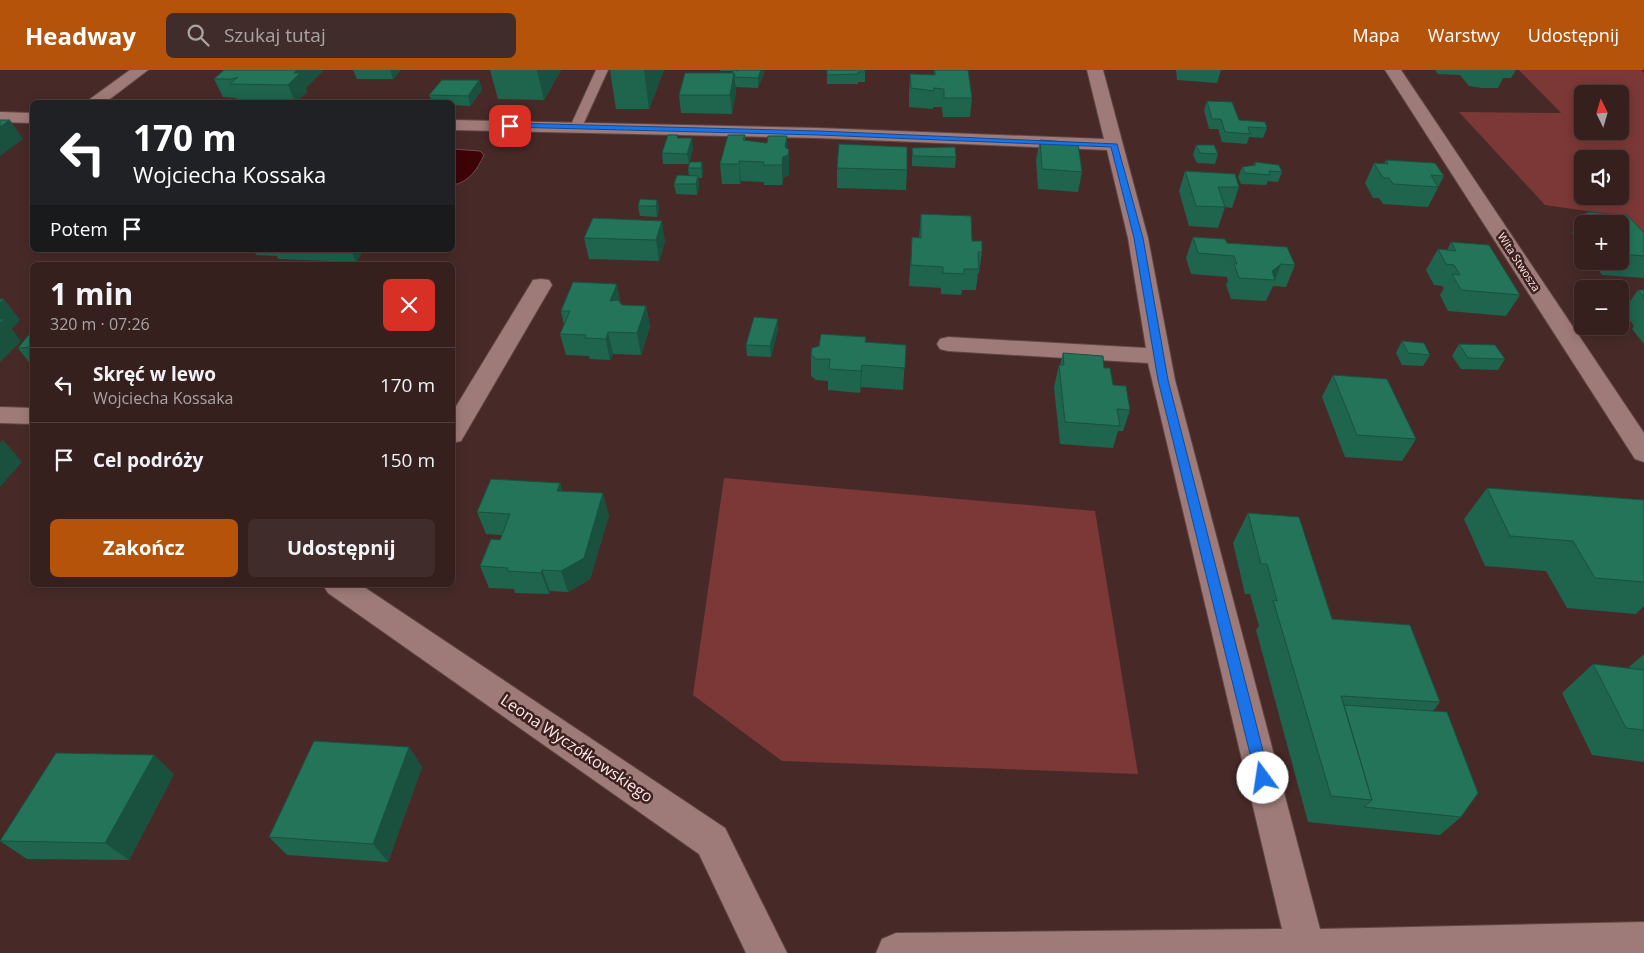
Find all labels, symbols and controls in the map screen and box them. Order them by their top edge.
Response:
search box [166,13,516,58]
text: Headway [25,19,136,52]
icon: search [184,21,212,49]
text: Szukaj tutaj [224,22,326,48]
text: Mapa [1353,23,1400,47]
text: Warstwy [1428,23,1500,47]
text: Udostępnij [1528,23,1619,47]
north arrow [1574,85,1629,140]
map controls [1574,85,1629,335]
pin [489,105,531,147]
icon: arrive [496,112,524,140]
text: 170 m [133,114,237,161]
icon: left [50,120,115,185]
button: sound [1574,150,1629,205]
text: Wojciecha Kossaka [133,159,326,189]
icon: arrive [118,215,146,243]
button: + [1574,215,1629,270]
text: Potem [50,216,108,242]
street label: Wita Stwosza [1495,229,1544,294]
text: 1 min [50,273,133,314]
button: close [383,279,435,331]
button: − [1574,280,1629,335]
text: 320 m · 07:26 [50,313,150,335]
text: Skręć w lewo [93,361,216,387]
icon: left [50,371,78,399]
text: 170 m [380,372,435,398]
text: Wojciecha Kossaka [93,387,234,409]
icon: arrive [50,446,78,474]
text: Cel podróży [93,447,203,473]
text: 150 m [380,447,435,473]
button: Zakończ [50,519,238,577]
button: Udostępnij [248,519,435,577]
street label: Leona Wyczółkowskiego [497,689,657,807]
position arrow [1236,751,1288,803]

